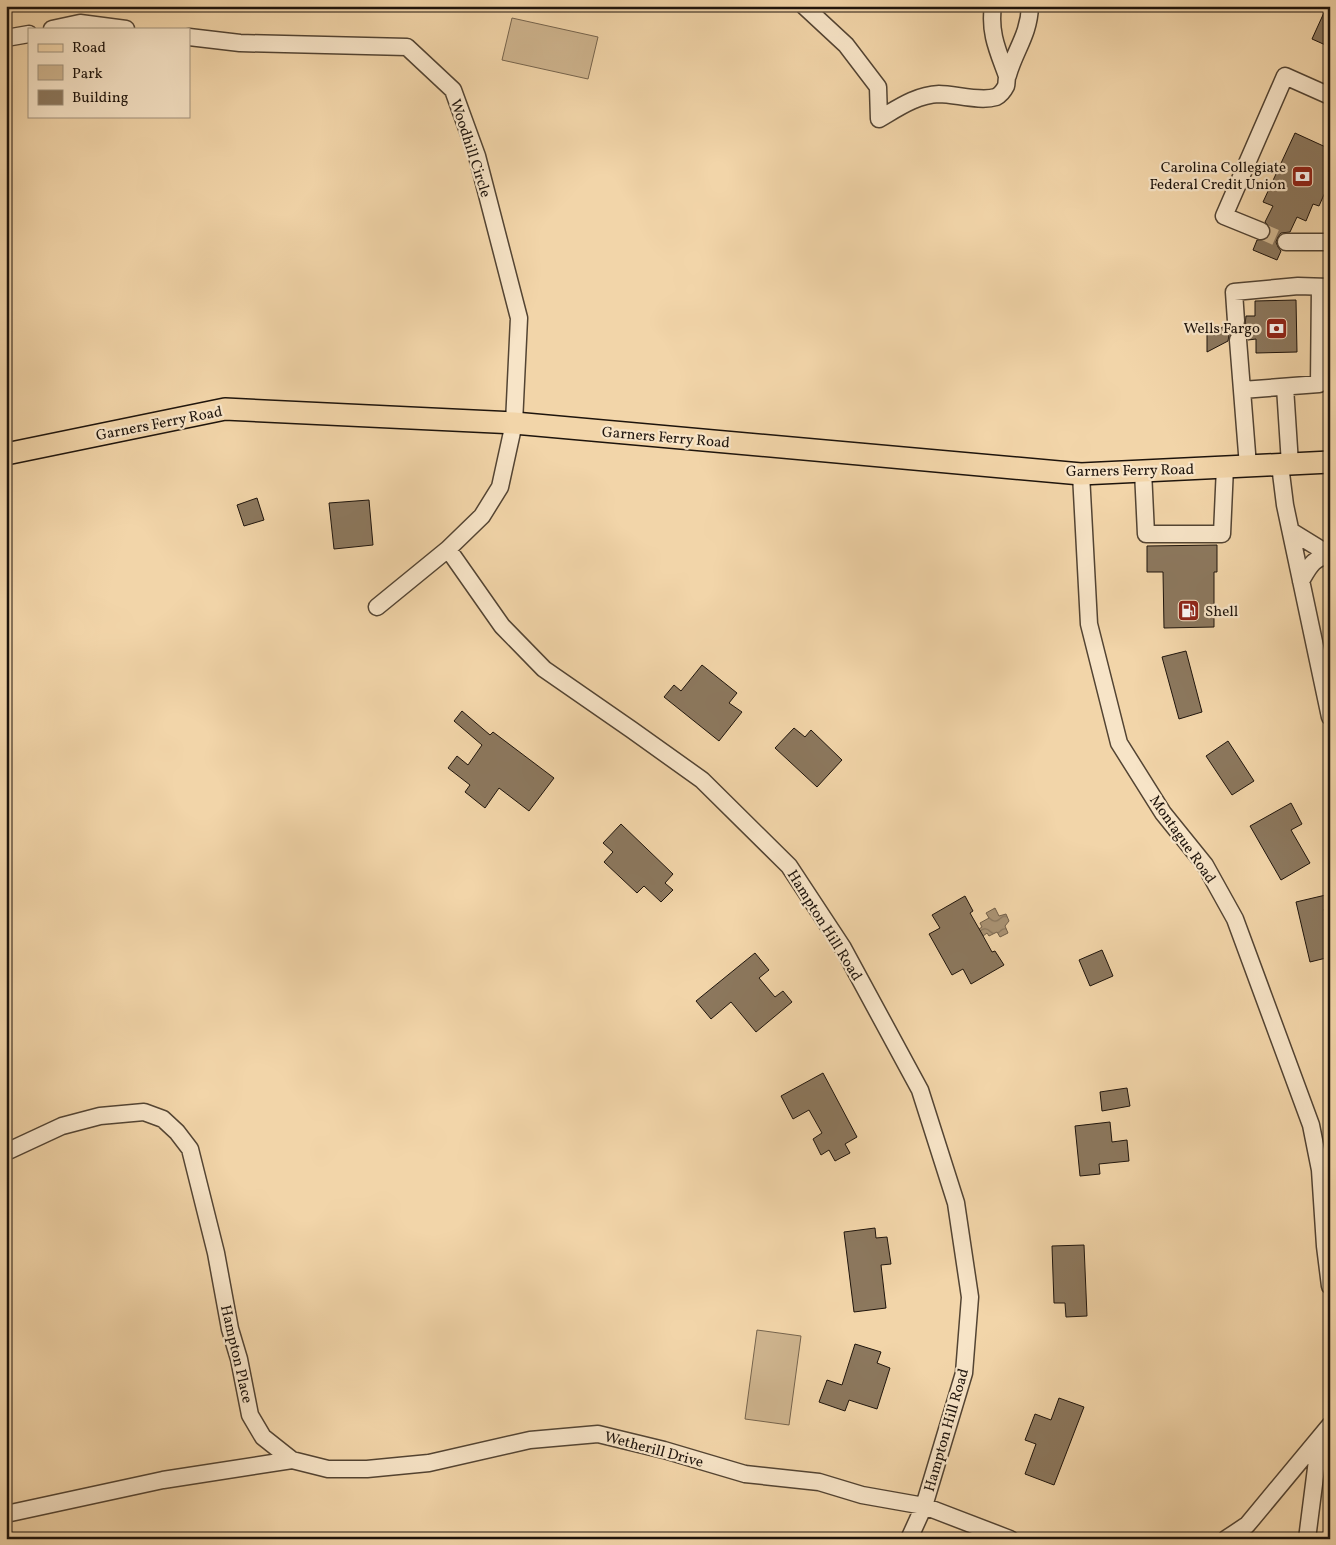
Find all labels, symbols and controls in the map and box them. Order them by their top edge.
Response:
legend [28,28,190,118]
text: Road [72,38,106,59]
text: Park [72,64,103,85]
text: Building [72,88,129,109]
street label: Woodhill Circle [444,97,495,200]
place label: Carolina Collegiate Federal Credit Union [1149,158,1286,196]
bank icon: Carolina Collegiate Federal Credit Union [1290,164,1314,188]
bank icon: Wells Fargo [1264,316,1288,340]
place label: Wells Fargo [1184,319,1260,340]
street label: Garners Ferry Road [94,402,224,447]
street label: Garners Ferry Road [601,422,731,455]
street label: Garners Ferry Road [1066,460,1194,483]
fuel station icon: Shell [1177,599,1201,623]
place label: Shell [1205,602,1238,623]
street label: Montague Road [1144,791,1220,888]
street label: Hampton Hill Road [781,866,866,985]
street label: Hampton Place [214,1303,257,1406]
street label: Hampton Hill Road [920,1366,975,1495]
street label: Wetherill Drive [602,1427,705,1474]

